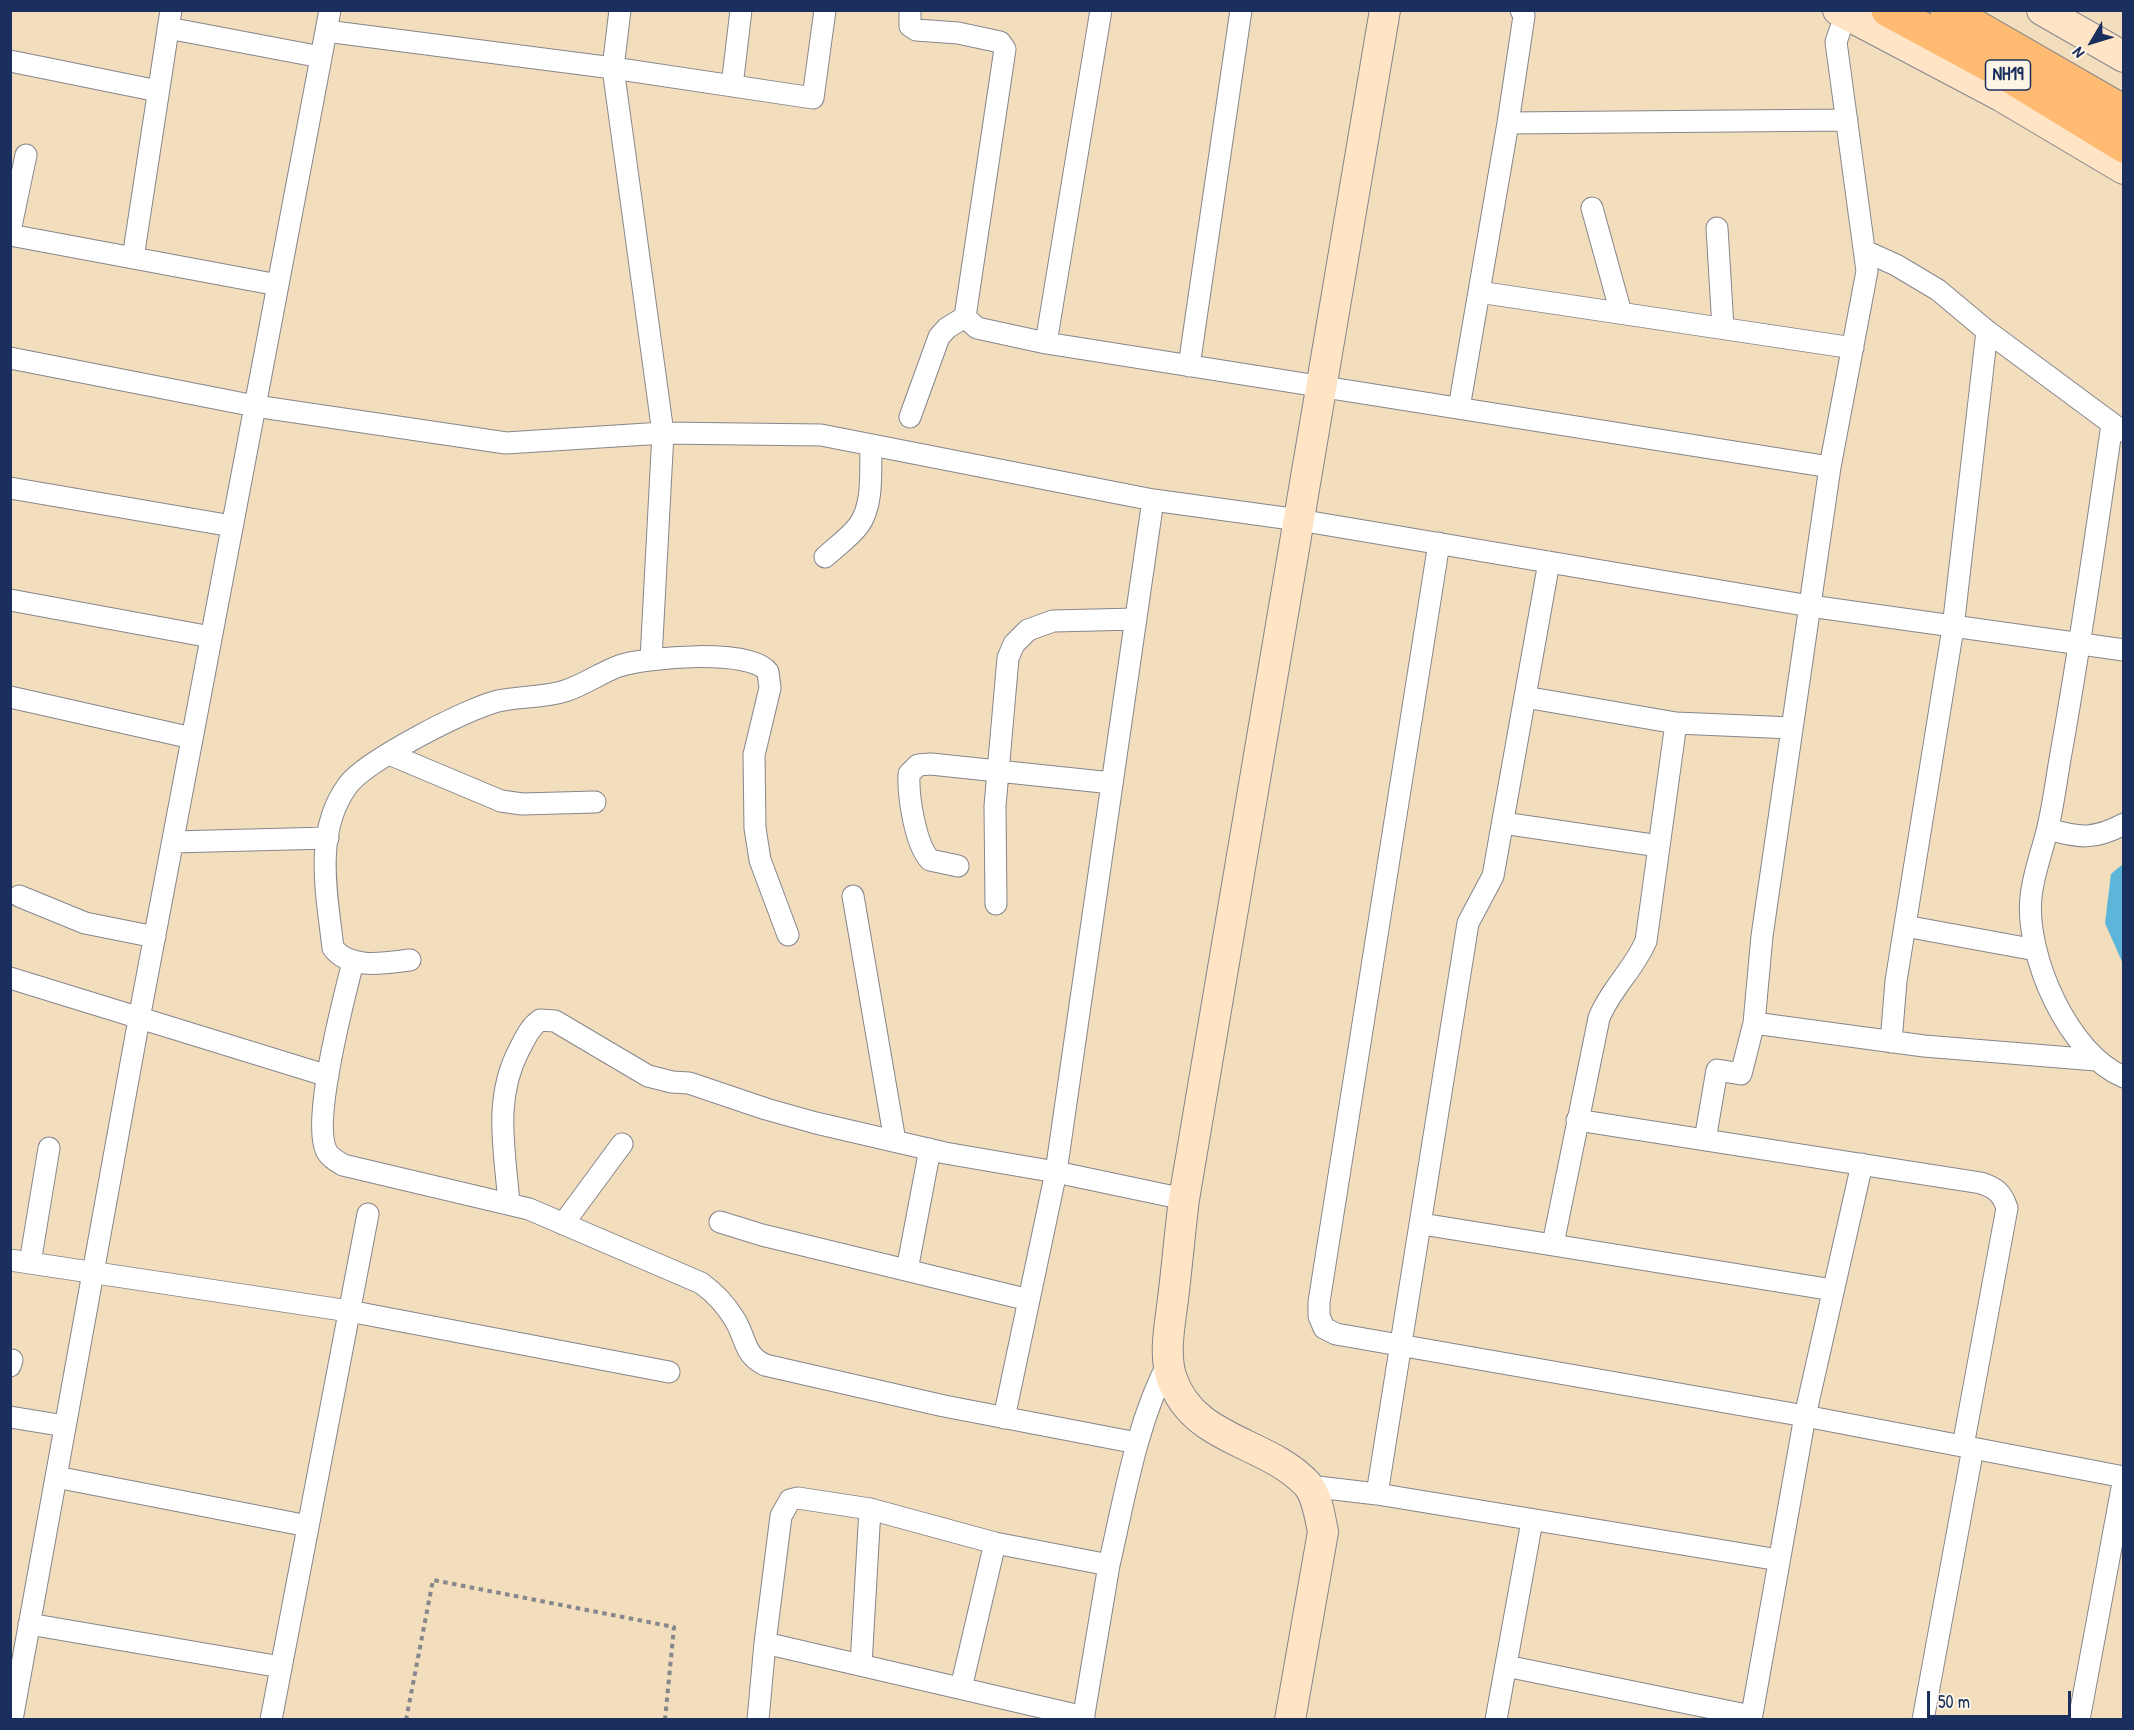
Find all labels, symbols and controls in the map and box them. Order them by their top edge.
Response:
north arrow [2062,12,2122,72]
text: N [2067,43,2089,63]
road number: NH19 [1986,60,2030,90]
scale bar [1930,1679,2074,1717]
text: 50 m [1938,1689,1970,1714]

